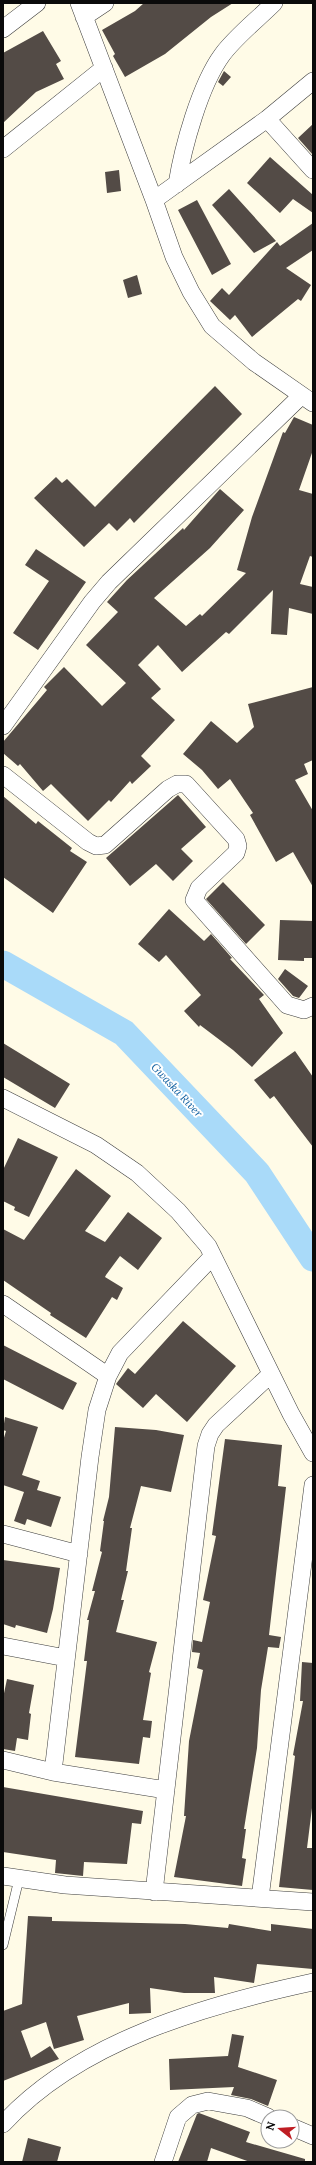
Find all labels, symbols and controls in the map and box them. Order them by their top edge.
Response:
water label: Gwaska River [148,1060,206,1121]
north arrow [260,2109,300,2149]
text: N [262,2119,279,2132]

